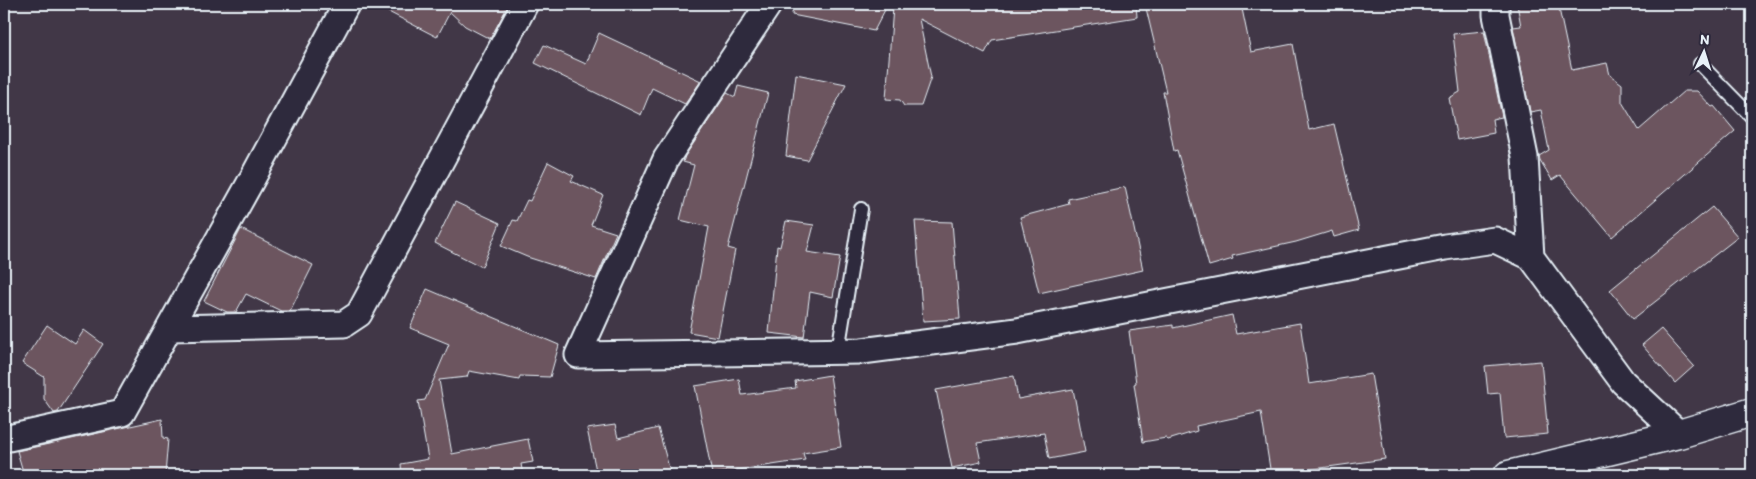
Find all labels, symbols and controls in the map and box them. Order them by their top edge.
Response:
north arrow [1678,28,1728,78]
text: N [1700,31,1710,48]

